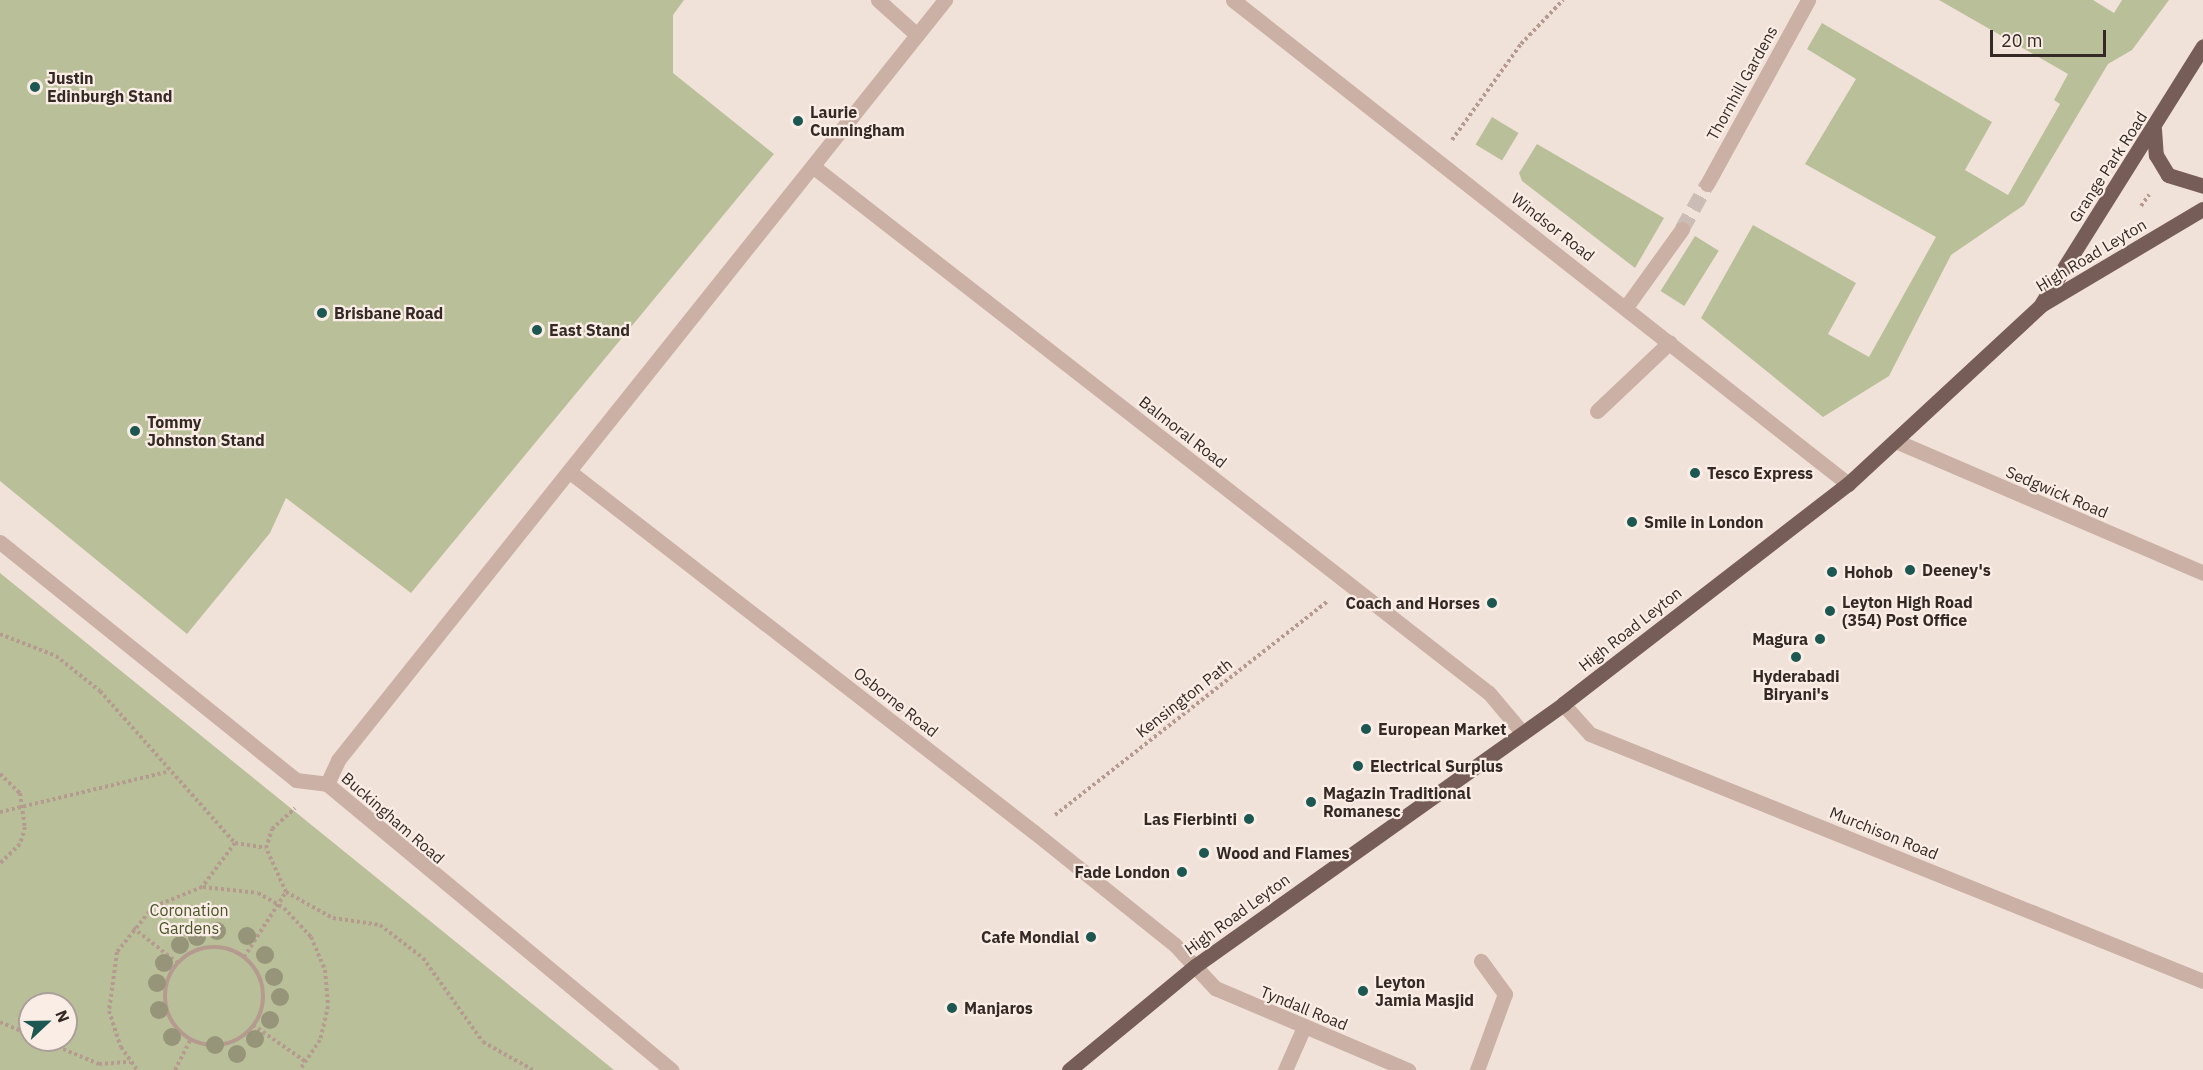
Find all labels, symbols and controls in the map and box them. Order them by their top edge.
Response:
scale bar [1993,18,2108,56]
street label: Thornhill Gardens [1703,22,1781,144]
text: 20 m [2001,29,2043,52]
place label: Justin Edinburgh Stand [47,68,172,106]
marker: Justin Edinburgh Stand [28,80,42,94]
place label: Laurie Cunningham [810,102,905,140]
street label: Grange Park Road [2065,108,2151,226]
marker: Laurie Cunningham [791,114,805,128]
street label: Windsor Road [1508,189,1598,265]
street label: High Road Leyton [2032,214,2150,296]
place label: Brisbane Road [334,303,443,323]
marker: Brisbane Road [315,306,329,320]
place label: East Stand [549,320,630,340]
marker: East Stand [530,323,544,337]
street label: Balmoral Road [1136,392,1230,472]
place label: Tommy Johnston Stand [147,412,265,450]
marker: Tommy Johnston Stand [128,424,142,438]
street label: Sedgwick Road [2003,462,2111,522]
place label: Tesco Express [1707,463,1813,483]
marker: Tesco Express [1688,466,1702,480]
place label: Smile in London [1644,512,1764,532]
marker: Smile in London [1625,515,1639,529]
place label: Deeney's [1922,560,1991,580]
place label: Hohob [1844,562,1893,582]
marker: Deeney's [1903,563,1917,577]
marker: Hohob [1825,565,1839,579]
street label: High Road Leyton [1575,583,1685,675]
place label: Leyton High Road (354) Post Office [1842,592,1973,630]
place label: Coach and Horses [1346,593,1480,613]
marker: Coach and Horses [1485,596,1499,610]
marker: Leyton High Road (354) Post Office [1823,604,1837,618]
place label: Magura [1752,629,1808,649]
marker: Magura [1813,632,1827,646]
marker: Hyderabadi Biryani's [1789,650,1803,664]
street label: Kensington Path [1132,654,1236,742]
street label: Osborne Road [850,663,942,741]
place label: Hyderabadi Biryani's [1752,666,1840,704]
place label: European Market [1378,719,1506,739]
marker: European Market [1359,722,1373,736]
place label: Electrical Surplus [1370,756,1503,776]
marker: Electrical Surplus [1351,759,1365,773]
street label: Buckingham Road [338,768,448,868]
place label: Magazin Traditional Romanesc [1323,783,1471,821]
marker: Magazin Traditional Romanesc [1304,795,1318,809]
street label: Murchison Road [1827,802,1941,864]
place label: Las Fierbinti [1144,809,1237,829]
marker: Las Fierbinti [1242,812,1256,826]
place label: Wood and Flames [1216,843,1350,863]
marker: Wood and Flames [1197,846,1211,860]
place label: Fade London [1075,862,1170,882]
marker: Fade London [1175,865,1189,879]
street label: High Road Leyton [1181,869,1293,959]
park label: Coronation Gardens [150,900,228,938]
place label: Cafe Mondial [981,927,1079,947]
marker: Cafe Mondial [1084,930,1098,944]
place label: Leyton Jamia Masjid [1375,972,1474,1010]
street label: Tyndall Road [1257,982,1351,1034]
marker: Leyton Jamia Masjid [1356,984,1370,998]
north arrow [18,992,78,1052]
place label: Manjaros [964,998,1033,1018]
marker: Manjaros [945,1001,959,1015]
text: N [51,1007,74,1025]

